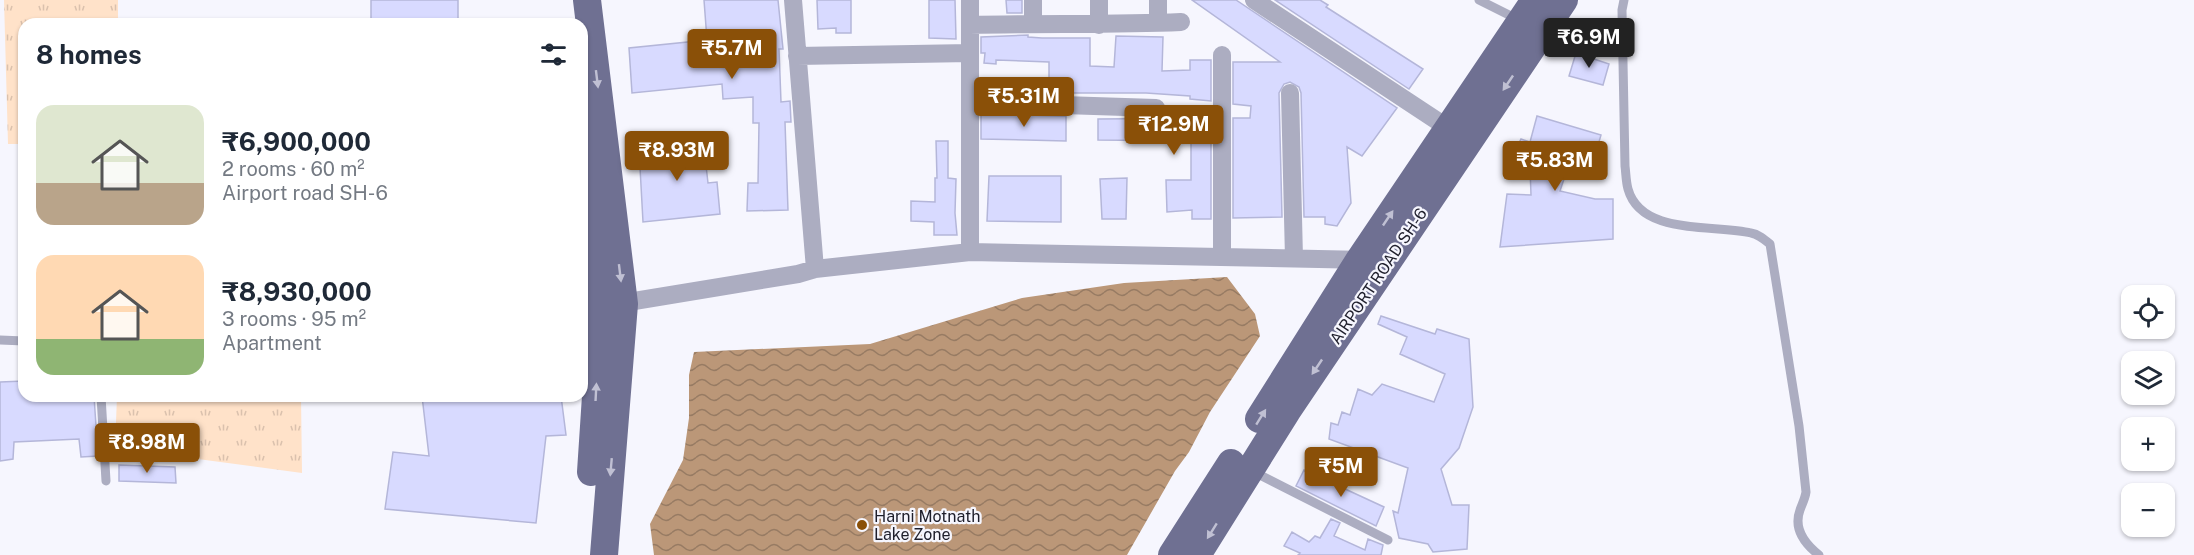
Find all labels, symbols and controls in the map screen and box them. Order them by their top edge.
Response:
pin: ₹6.9M [1547,18,1631,69]
text: ₹6.9M [1558,25,1621,49]
pin: ₹5.7M [690,29,774,80]
text: ₹5.7M [702,36,762,60]
icon: filters [537,38,570,71]
text: 8 homes [36,39,142,70]
one-way arrow [592,70,601,89]
one-way arrow [1502,75,1514,91]
pin: ₹5.31M [975,77,1073,128]
text: ₹5.31M [988,84,1060,108]
pin: ₹12.9M [1125,105,1223,156]
text: ₹12.9M [1138,112,1210,136]
text: ₹6,900,000 [222,126,371,157]
icon: home [84,129,156,201]
pin: ₹8.93M [628,131,726,182]
text: ₹8.93M [639,138,715,162]
pin: ₹5.83M [1506,141,1604,192]
text: ₹5.83M [1517,148,1593,172]
text: 2 rooms · 60 m² [222,157,365,181]
text: Airport road SH-6 [222,181,388,205]
street label: AIRPORT ROAD SH-6 [1326,205,1431,348]
one-way arrow [1382,210,1394,226]
one-way arrow [615,263,625,282]
text: ₹8,930,000 [222,276,372,307]
icon: home [84,279,156,351]
map controls [2121,285,2175,537]
button: locate [2121,285,2175,339]
text: 3 rooms · 95 m² [222,307,366,331]
text: Apartment [222,331,322,355]
button: layers [2121,351,2175,405]
one-way arrow [1311,359,1323,375]
one-way arrow [591,382,601,401]
one-way arrow [1255,409,1266,425]
button: + [2121,417,2175,471]
pin: ₹8.98M [98,423,196,474]
text: ₹8.98M [109,430,185,454]
pin: ₹5M [1312,447,1370,498]
text: ₹5M [1319,454,1363,478]
one-way arrow [606,457,616,476]
button: − [2121,483,2175,537]
place label: Harni Motnath Lake Zone [874,507,981,544]
marker: Harni Motnath Lake Zone [855,518,869,532]
one-way arrow [1206,523,1217,539]

